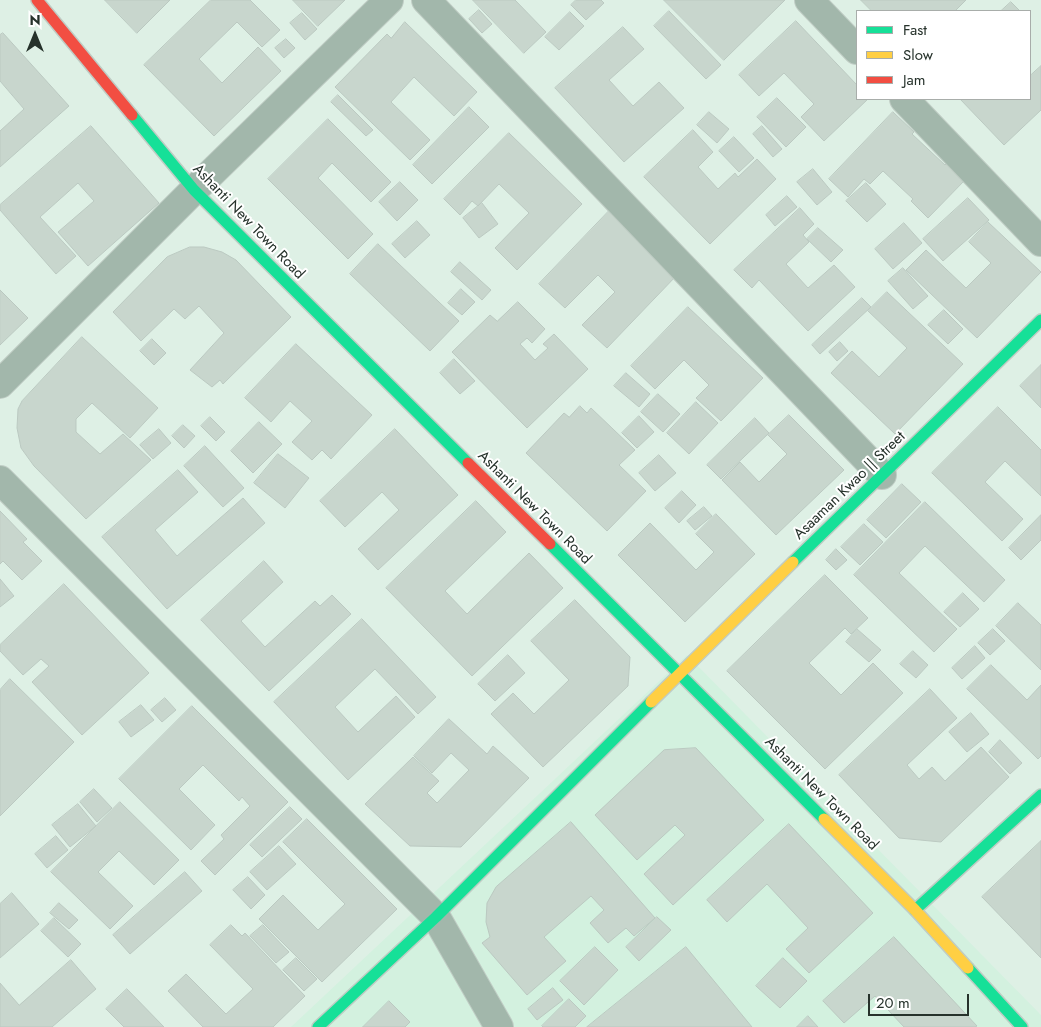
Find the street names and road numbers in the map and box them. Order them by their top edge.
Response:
street label: Ashanti New Town Road [188,161,308,283]
street label: Asaaman Kwao || Street [791,428,909,544]
street label: Ashanti New Town Road [474,448,594,568]
street label: Ashanti New Town Road [761,734,881,854]

